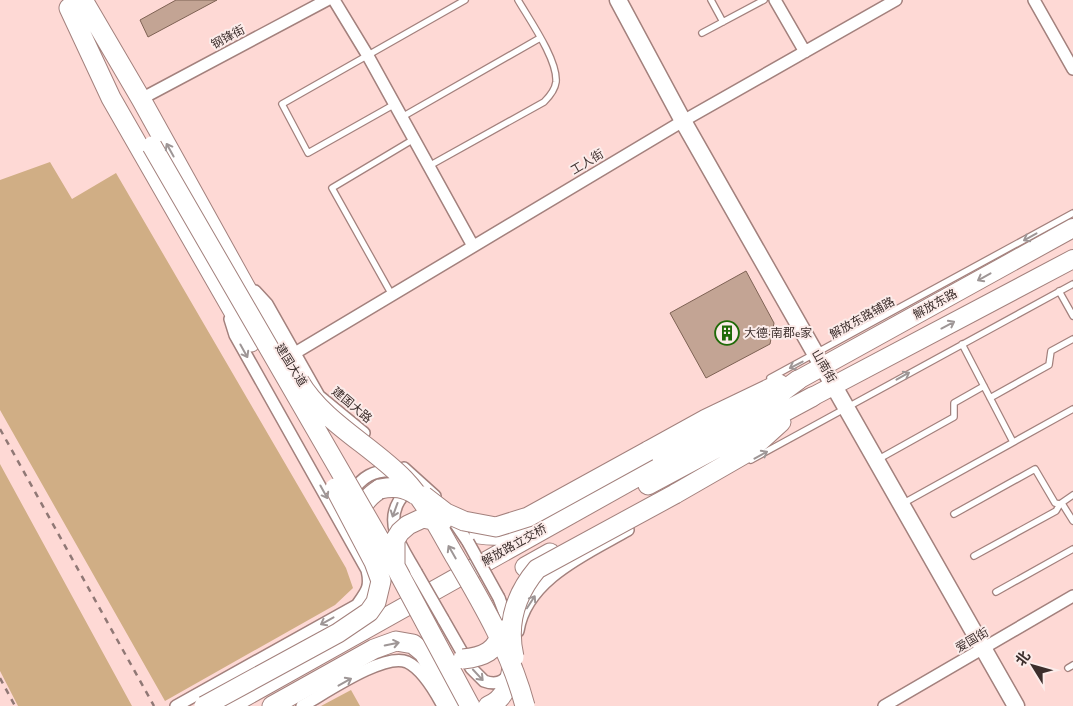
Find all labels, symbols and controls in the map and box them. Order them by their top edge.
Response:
street label: 钢锋街 [209,22,247,52]
one-way arrow [164,143,174,158]
street label: 工人街 [568,147,606,177]
one-way arrow [1024,232,1038,242]
one-way arrow [977,272,992,282]
street label: 解放东路 [911,286,959,322]
street label: 解放东路辅路 [827,294,897,342]
building icon: 大德·南郡e家 [714,320,740,346]
one-way arrow [940,320,955,329]
place label: 大德·南郡e家 [744,326,812,340]
street label: 建国大道 [272,341,310,389]
one-way arrow [239,343,249,358]
street label: 山南街 [809,347,839,385]
one-way arrow [788,360,803,370]
one-way arrow [895,371,910,380]
street label: 建国大路 [329,384,375,426]
one-way arrow [753,449,767,459]
one-way arrow [319,485,329,499]
one-way arrow [390,502,399,517]
street label: 解放路立交桥 [479,521,549,569]
one-way arrow [447,545,457,560]
one-way arrow [526,595,536,609]
one-way arrow [320,617,334,627]
street label: 爱国街 [953,625,991,655]
one-way arrow [384,639,400,648]
north arrow [1008,641,1058,691]
text: 北 [1012,648,1033,669]
one-way arrow [472,669,484,681]
one-way arrow [337,677,352,687]

